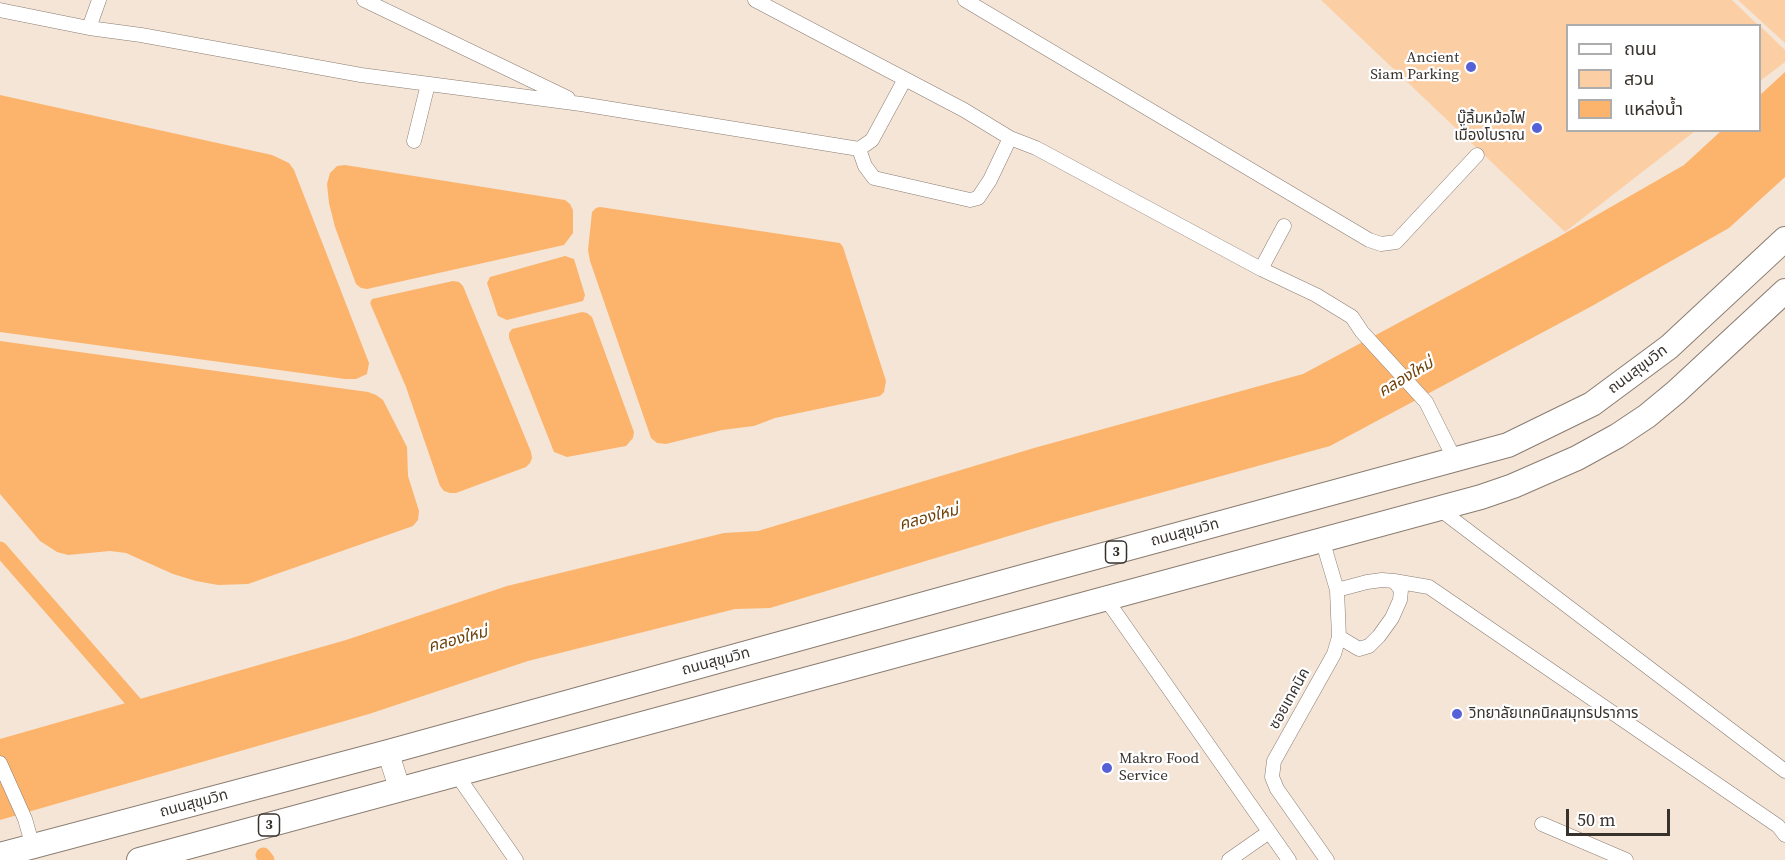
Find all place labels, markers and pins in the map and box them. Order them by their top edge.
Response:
place label: Ancient Siam Parking [1370,49,1459,84]
marker: Ancient Siam Parking [1464,60,1478,74]
place label: บู๊ลิ้มหม้อไฟ เมืองโบราณ [1454,110,1525,145]
marker: บู๊ลิ้มหม้อไฟ เมืองโบราณ [1530,121,1544,135]
place label: วิทยาลัยเทคนิคสมุทรปราการ [1469,705,1638,723]
marker: วิทยาลัยเทคนิคสมุทรปราการ [1450,707,1464,721]
place label: Makro Food Service [1119,750,1199,785]
marker: Makro Food Service [1100,761,1114,775]

